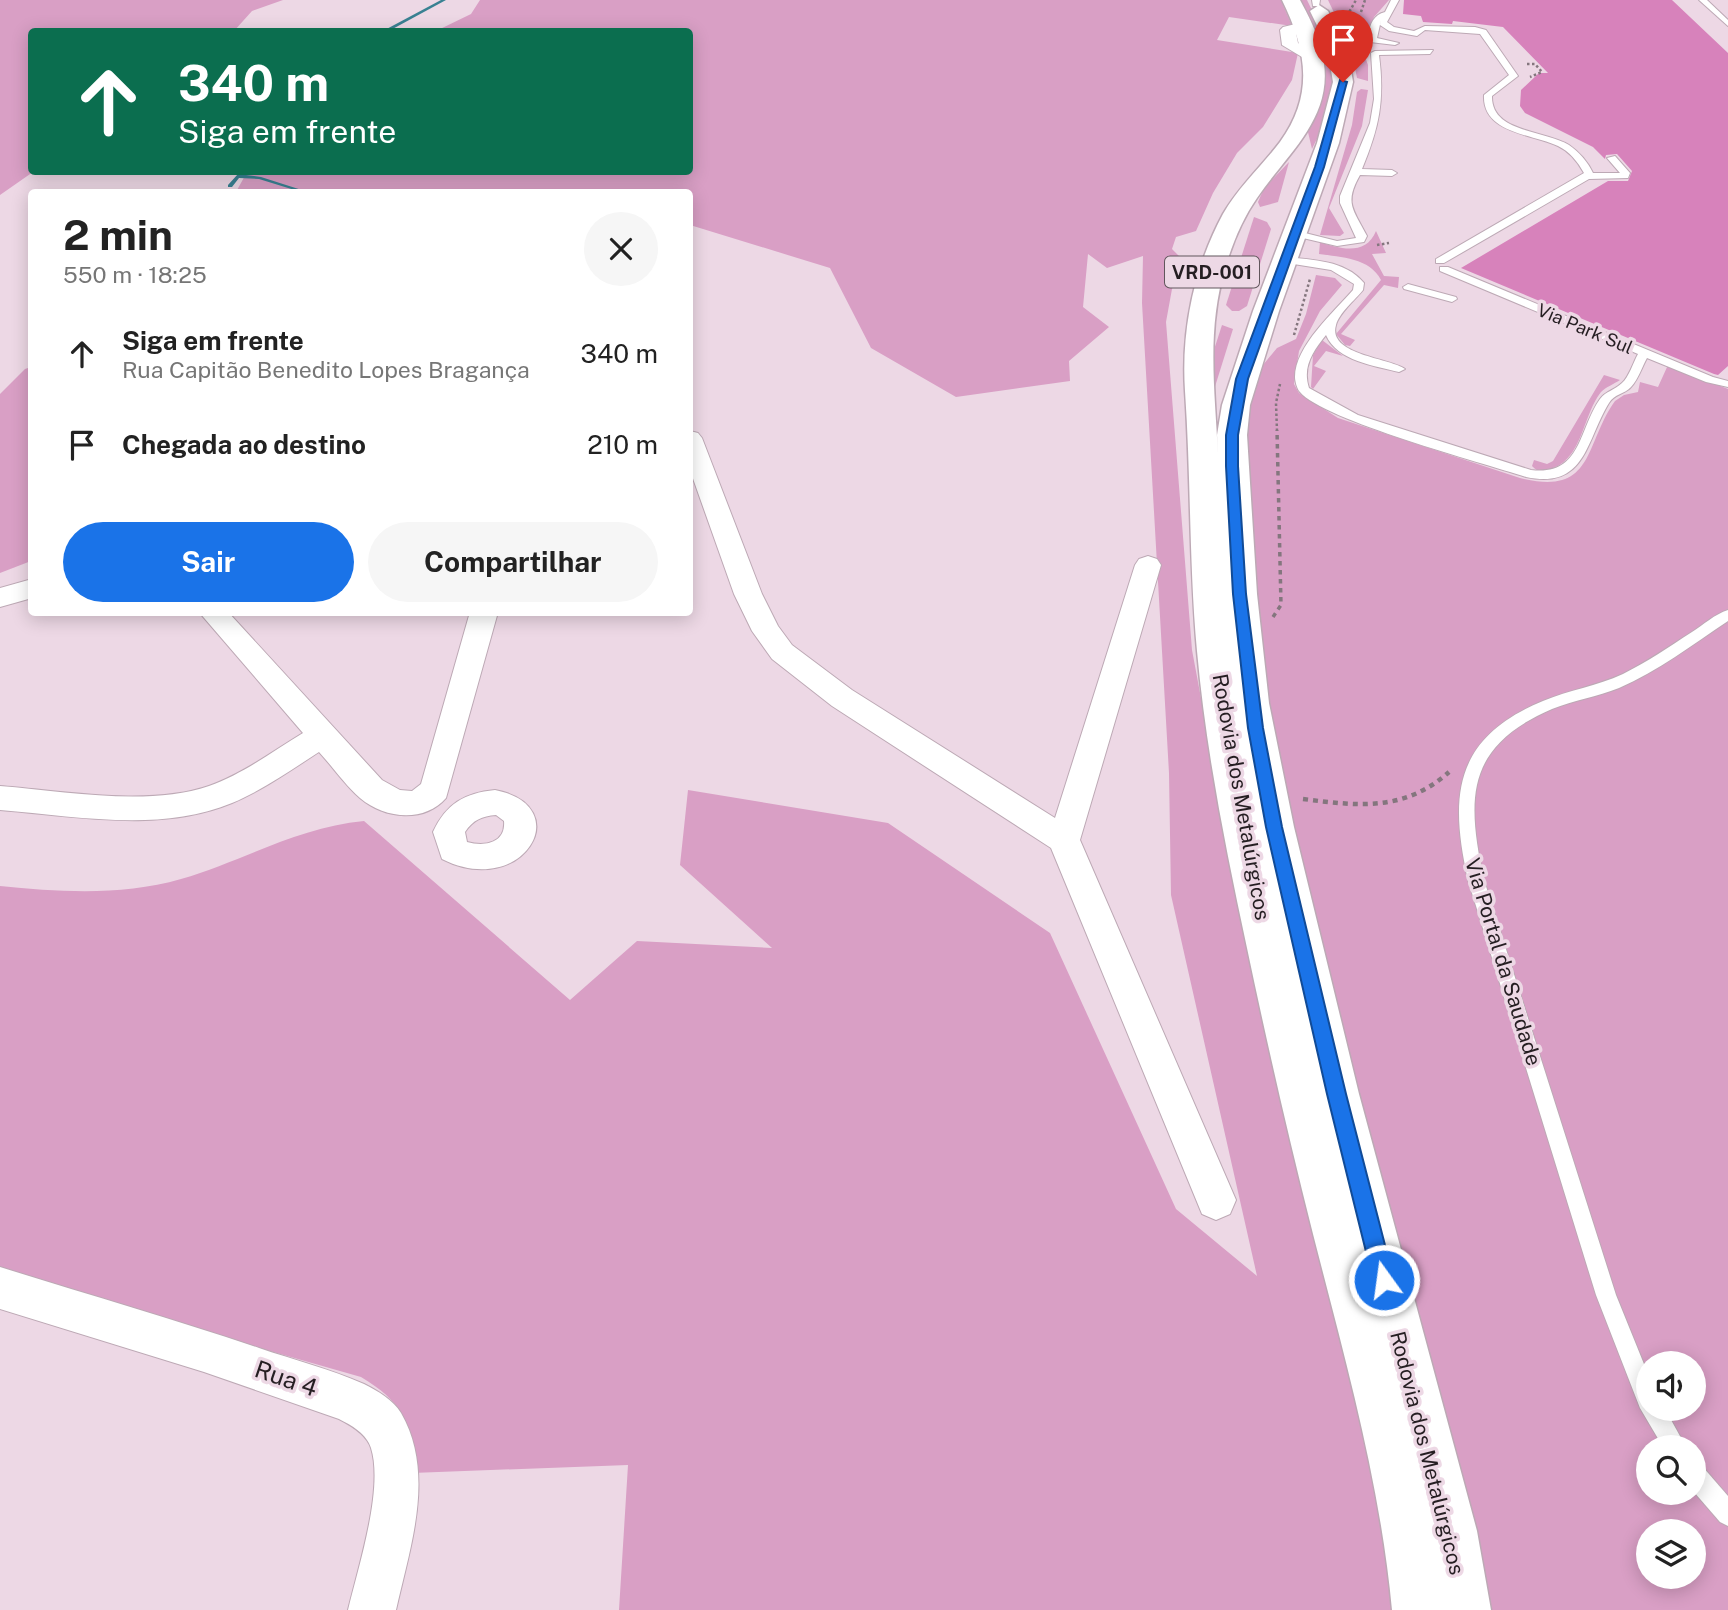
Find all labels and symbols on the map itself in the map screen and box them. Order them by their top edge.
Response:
pin [1313,10,1373,82]
road number: VRD-001 [1165,256,1259,288]
street label: Via Park Sul [1534,299,1636,358]
street label: Rodovia dos Metalúrgicos [1207,672,1276,922]
street label: Via Portal da Saudade [1460,855,1547,1069]
position arrow [1347,1243,1421,1317]
street label: Rodovia dos Metalúrgicos [1385,1329,1470,1577]
street label: Rua 4 [251,1354,321,1402]

